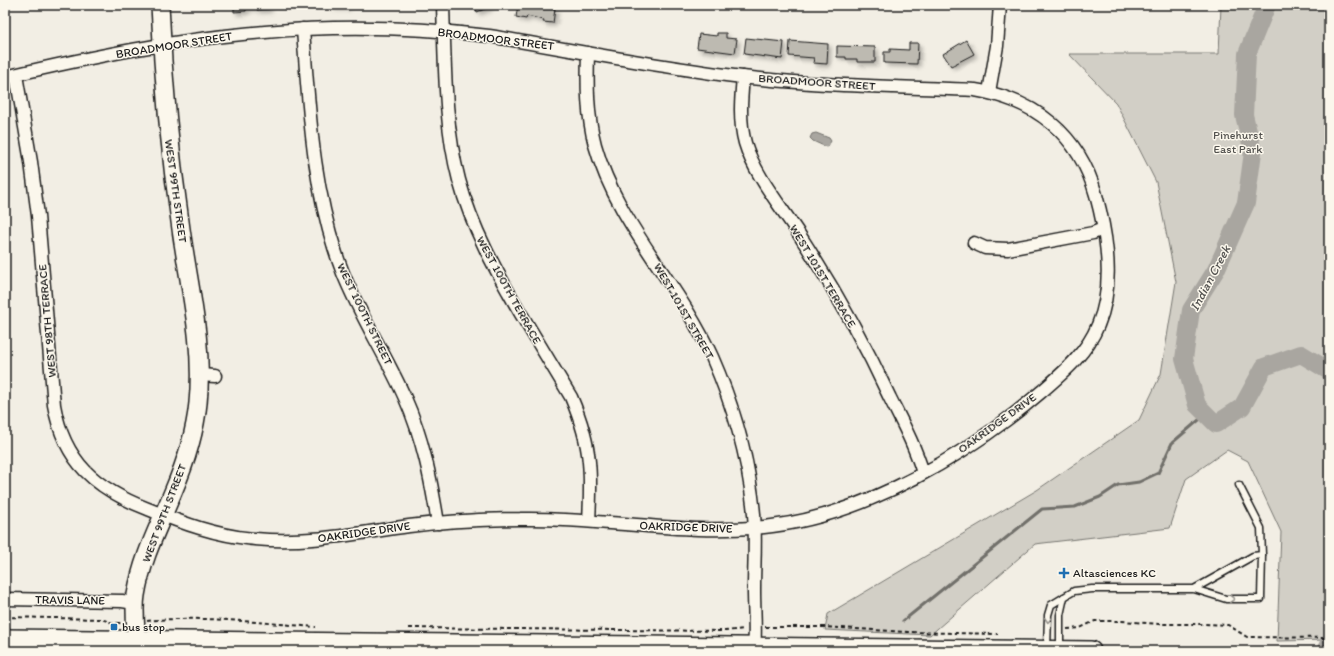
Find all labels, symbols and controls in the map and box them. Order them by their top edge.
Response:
street label: BROADMOOR STREET [437,25,555,53]
street label: BROADMOOR STREET [115,29,233,61]
street label: BROADMOOR STREET [758,71,876,93]
park label: Pinehurst East Park [1213,128,1263,156]
street label: WEST 99TH STREET [162,138,190,244]
street label: WEST 101ST TERRACE [787,222,860,330]
street label: WEST 100TH TERRACE [473,234,545,347]
water label: Indian Creek [1187,242,1234,313]
street label: WEST 101ST STREET [651,260,717,362]
street label: WEST 100TH STREET [334,261,396,368]
street label: WEST 98TH TERRACE [35,263,59,378]
street label: OAKRIDGE DRIVE [955,390,1039,456]
street label: WEST 99TH STREET [139,462,189,564]
street label: OAKRIDGE DRIVE [639,518,733,536]
street label: OAKRIDGE DRIVE [317,519,412,545]
place label: Altasciences KC [1073,566,1156,580]
marker: Altasciences KC [1058,567,1070,579]
street label: TRAVIS LANE [35,592,105,608]
one-way arrow [1229,595,1235,603]
one-way arrow [1044,617,1053,623]
place label: bus stop [122,620,165,634]
marker: bus stop [109,622,119,632]

